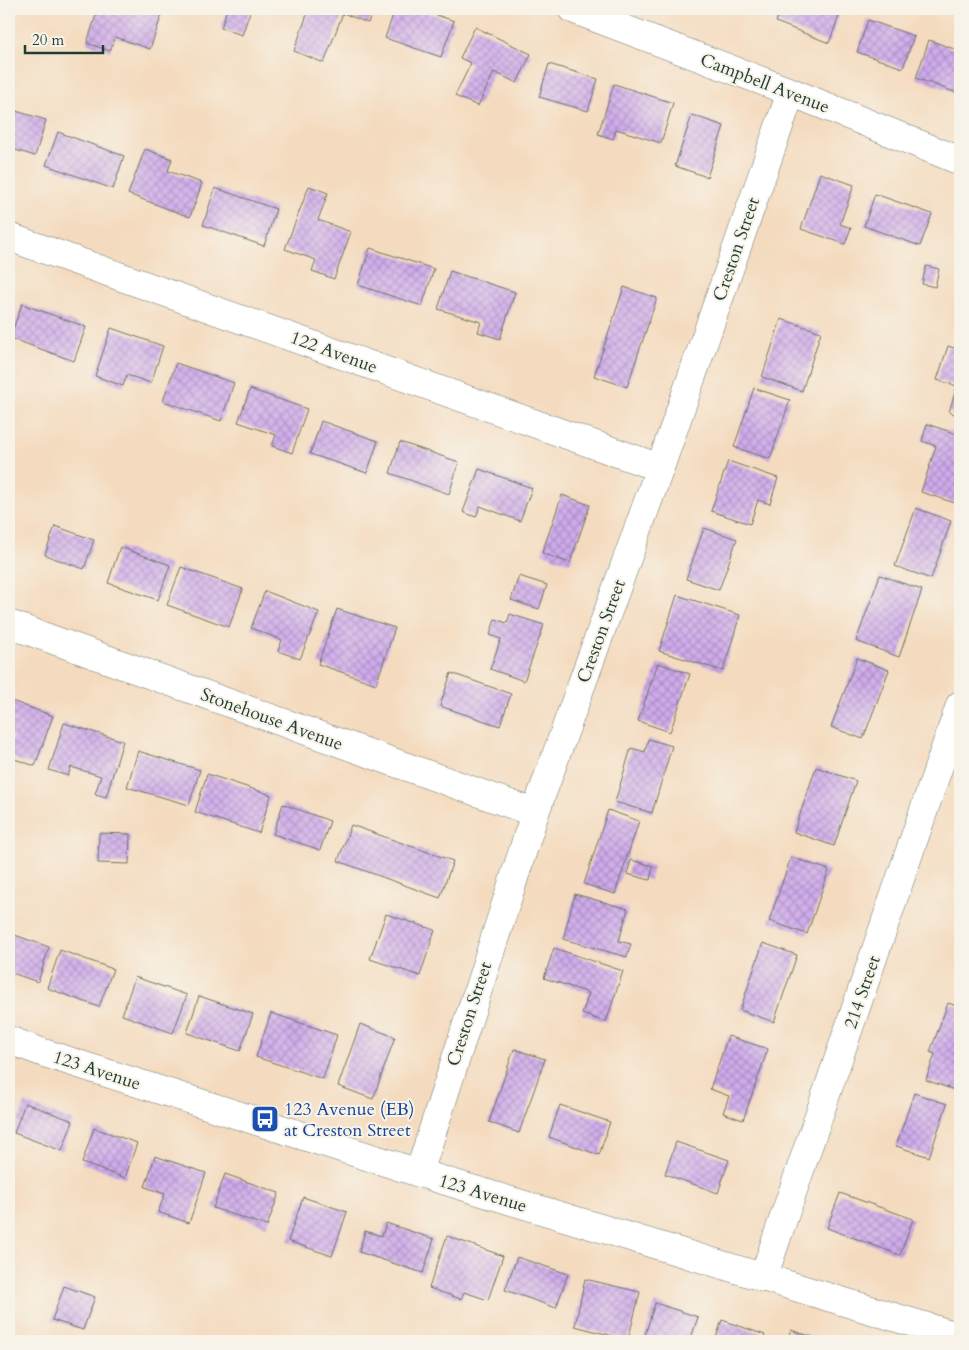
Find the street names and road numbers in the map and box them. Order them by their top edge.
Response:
street label: Campbell Avenue [697,47,833,120]
street label: Creston Street [707,194,766,304]
street label: 122 Avenue [287,325,381,380]
street label: Creston Street [571,576,632,686]
street label: Stonehouse Avenue [197,682,346,757]
street label: 214 Street [838,952,887,1032]
street label: Creston Street [441,958,498,1070]
street label: 123 Avenue [50,1045,144,1096]
street label: 123 Avenue [436,1168,530,1219]

